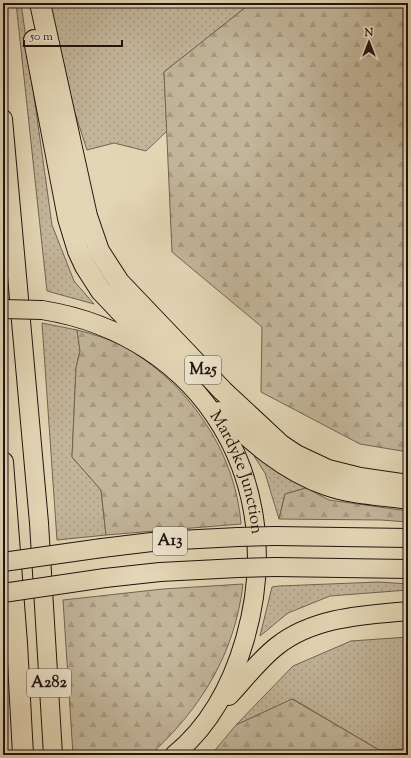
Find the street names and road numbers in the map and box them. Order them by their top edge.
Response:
road number: M25 [185,356,221,384]
street label: Mardyke Junction [203,406,268,535]
road number: A13 [153,527,187,555]
road number: A282 [27,669,71,697]

